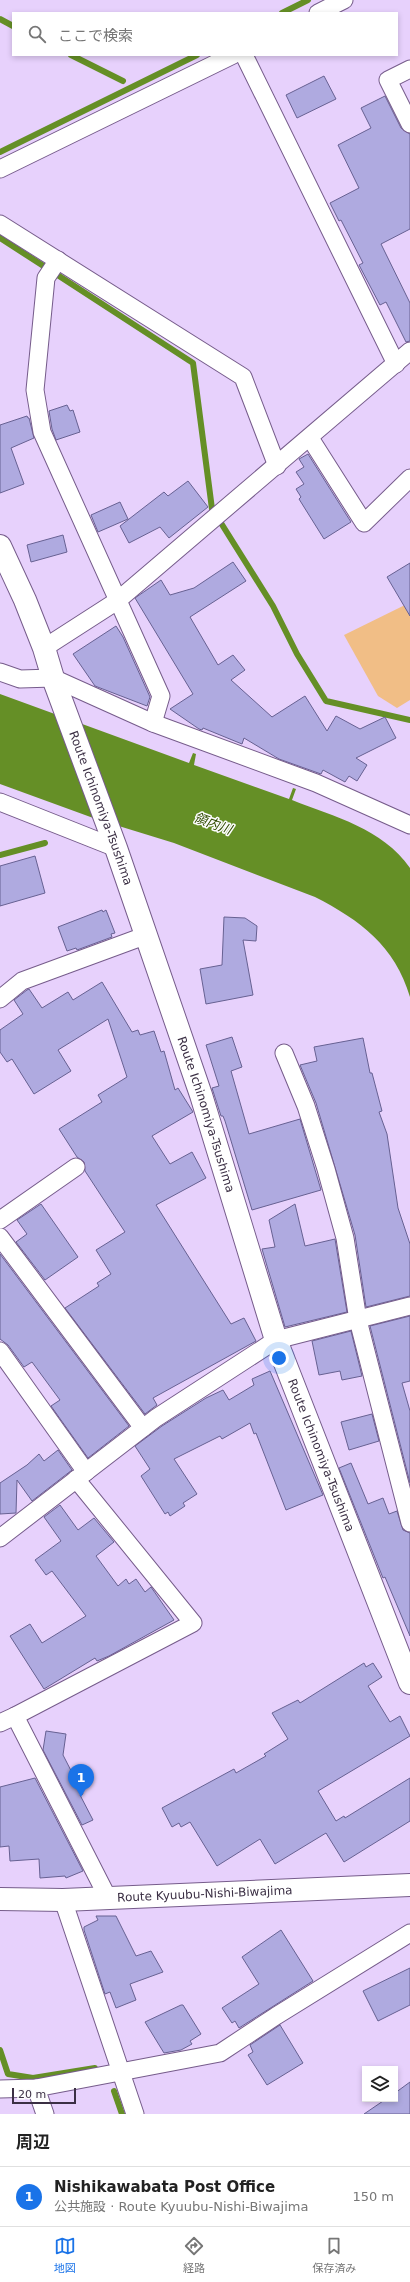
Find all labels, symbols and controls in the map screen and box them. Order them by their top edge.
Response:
search box [12,12,398,56]
icon: search [26,23,48,45]
text: ここで検索 [58,27,133,45]
street label: Route Ichinomiya-Tsushima [66,729,135,887]
water label: 領内川 [192,810,236,838]
street label: Route Ichinomiya-Tsushima [174,1035,237,1194]
your location [269,1348,289,1368]
street label: Route Ichinomiya-Tsushima [285,1377,357,1534]
pin: 1 [68,1764,94,1797]
street label: Route Kyuubu-Nishi-Biwajima [117,1883,293,1905]
map controls [362,2066,398,2102]
button: layers [362,2066,398,2102]
scale bar [12,2086,76,2105]
text: 20 m [18,2088,46,2101]
text: 周辺 [16,2132,50,2152]
text: Nishikawabata Post Office [54,2178,275,2196]
text: 1 [24,2189,34,2204]
text: 150 m [352,2189,394,2204]
text: 公共施設 · Route Kyuubu-Nishi-Biwajima [54,2199,308,2214]
tab: 地図 [54,2235,76,2275]
tab: 経路 [183,2235,205,2275]
tab: 保存済み [312,2235,356,2275]

